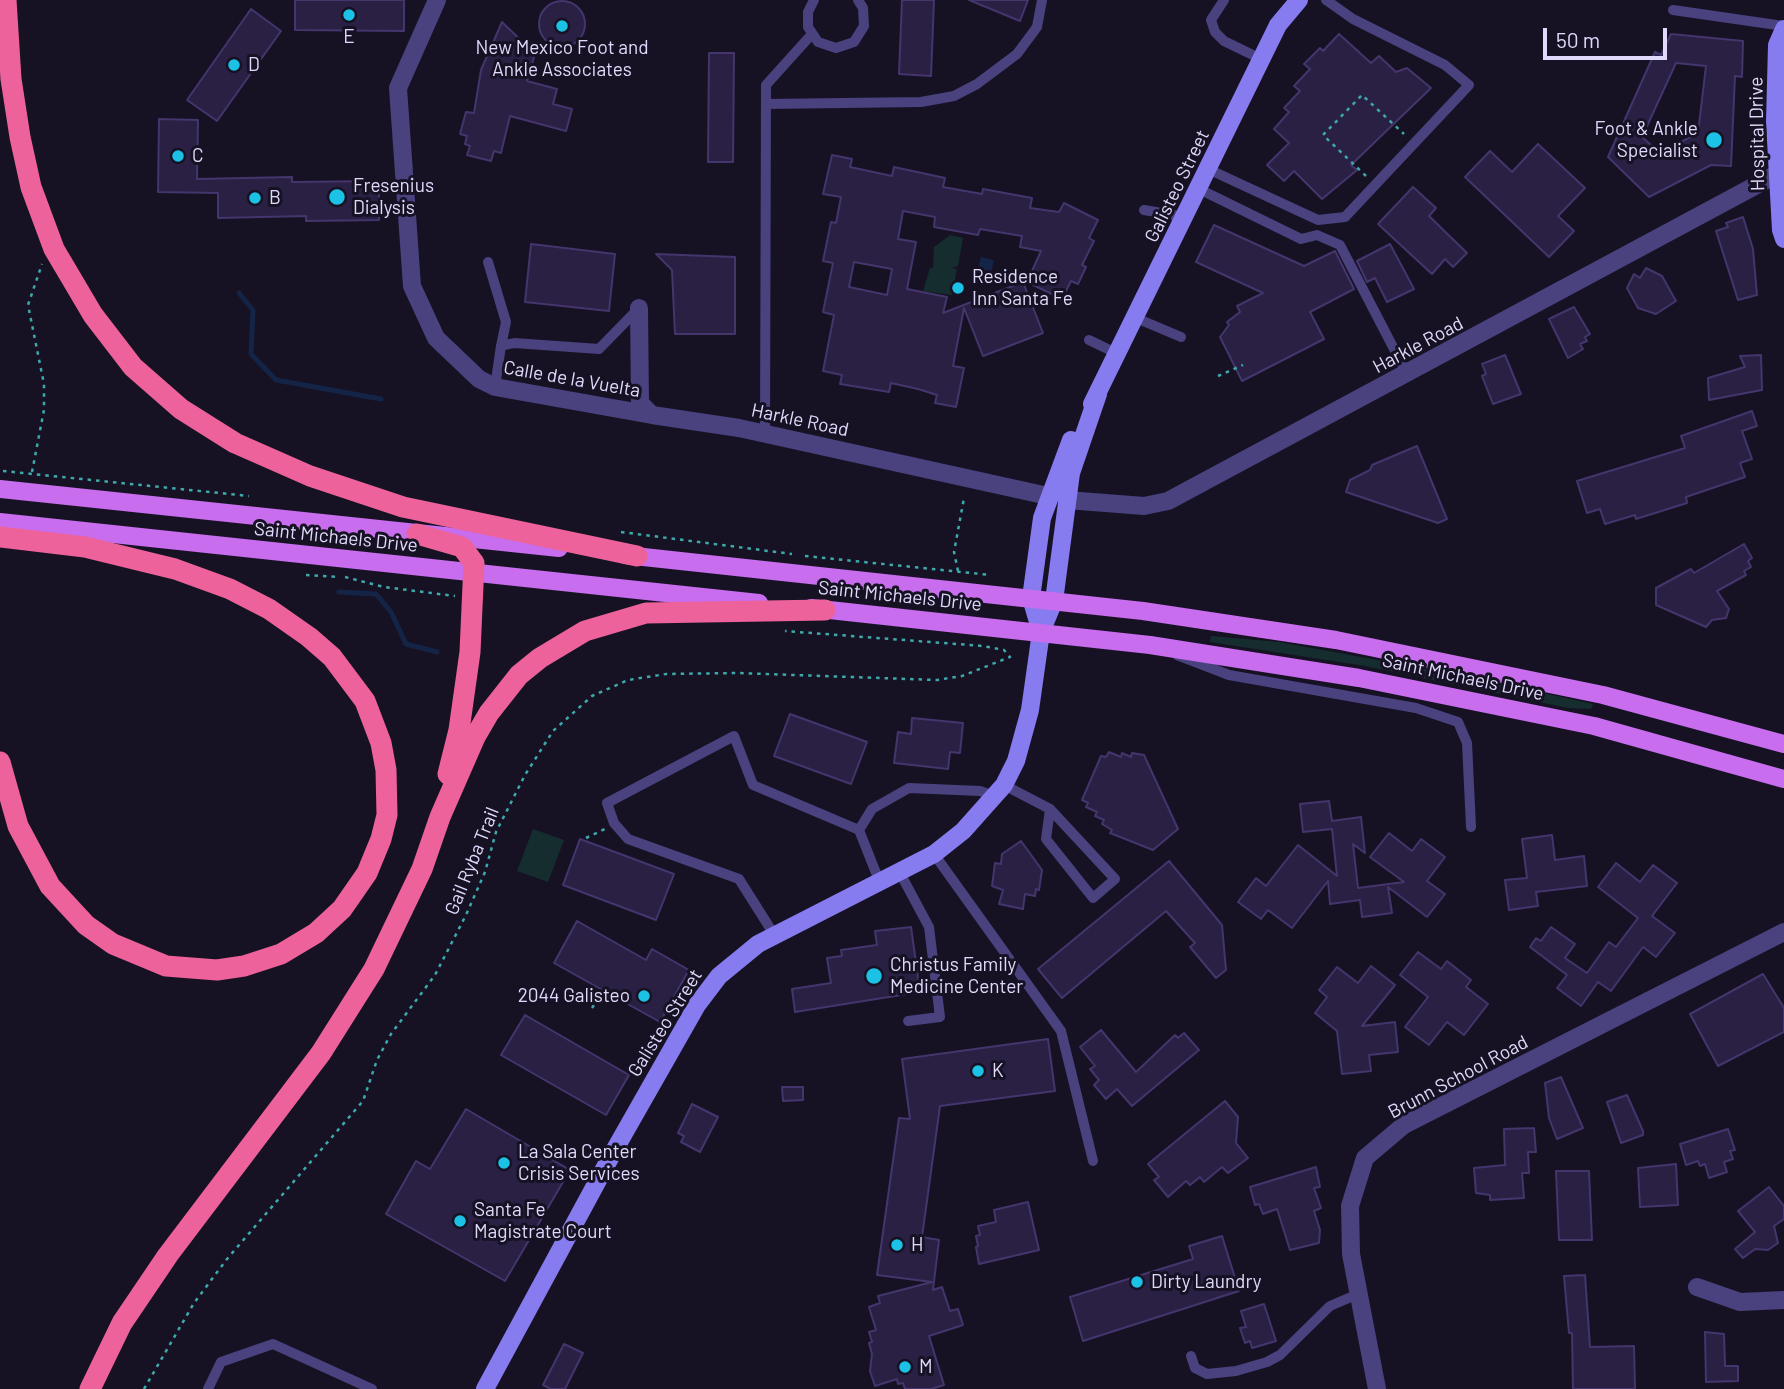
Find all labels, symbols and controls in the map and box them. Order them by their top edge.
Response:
marker: E [341,7,357,23]
scale bar [1546,14,1670,58]
marker: New Mexico Foot and Ankle Associates [554,18,570,34]
place label: E [343,26,355,48]
text: 50 m [1556,27,1600,52]
place label: New Mexico Foot and Ankle Associates [475,37,649,81]
place label: D [248,54,260,76]
marker: D [226,57,242,73]
street label: Hospital Drive [1745,77,1769,191]
place label: Foot & Ankle Specialist [1595,118,1698,162]
street label: Galisteo Street [1140,126,1214,246]
marker: Foot & Ankle Specialist [1704,130,1724,150]
place label: C [192,145,204,167]
marker: C [170,148,186,164]
place label: Fresenius Dialysis [353,175,434,219]
place label: B [269,187,281,209]
marker: Fresenius Dialysis [327,187,347,207]
marker: B [247,190,263,206]
place label: Residence Inn Santa Fe [972,266,1073,310]
marker: Residence Inn Santa Fe [950,280,966,296]
street label: Harkle Road [1369,312,1467,378]
street label: Calle de la Vuelta [502,356,642,402]
street label: Harkle Road [749,399,851,441]
street label: Saint Michaels Drive [253,517,419,557]
street label: Saint Michaels Drive [817,576,983,616]
street label: Saint Michaels Drive [1380,649,1546,705]
street label: Gail Ryba Trail [440,804,504,918]
place label: Christus Family Medicine Center [890,954,1023,998]
street label: Galisteo Street [623,965,707,1081]
marker: Christus Family Medicine Center [864,966,884,986]
place label: 2044 Galisteo [518,985,630,1007]
marker: 2044 Galisteo [636,988,652,1004]
street label: Brunn School Road [1384,1030,1532,1124]
place label: K [992,1060,1004,1082]
marker: K [970,1063,986,1079]
place label: La Sala Center Crisis Services [518,1141,640,1185]
marker: La Sala Center Crisis Services [496,1155,512,1171]
place label: Santa Fe Magistrate Court [474,1199,612,1243]
marker: Santa Fe Magistrate Court [452,1213,468,1229]
place label: H [911,1234,923,1256]
marker: H [889,1237,905,1253]
place label: Dirty Laundry [1151,1271,1262,1293]
marker: Dirty Laundry [1129,1274,1145,1290]
place label: M [919,1356,933,1378]
marker: M [897,1359,913,1375]

